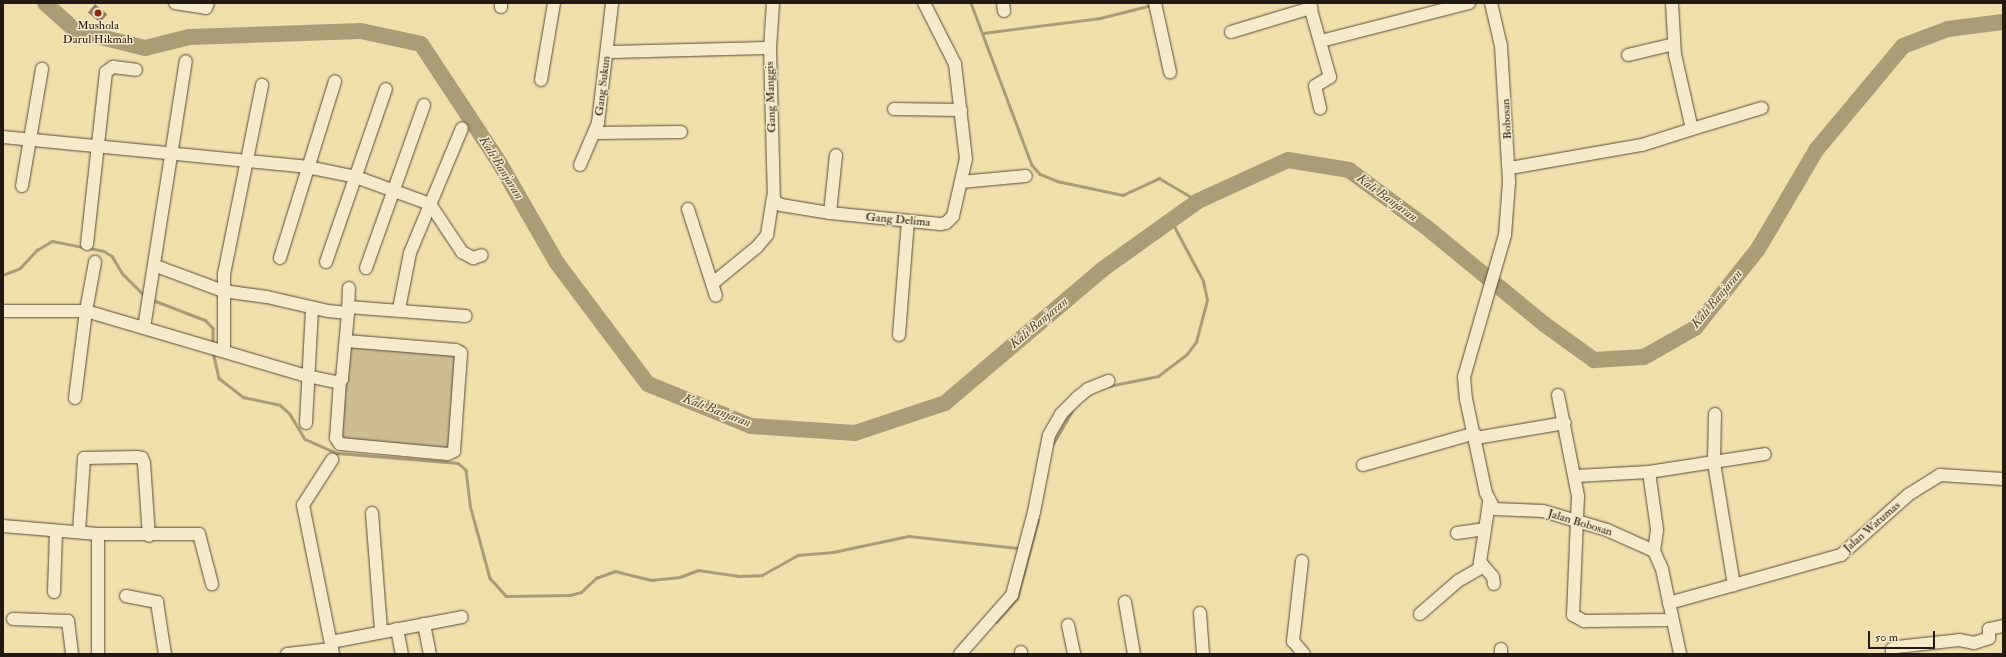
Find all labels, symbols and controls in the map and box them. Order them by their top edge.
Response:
marker: Mushola Darul Hikmah [93,8,103,18]
place label: Mushola Darul Hikmah [63,19,133,47]
street label: Gang Sukun [592,55,614,117]
street label: Gang Manggis [763,61,779,133]
street label: Bobosan [1499,98,1515,140]
water label: Kali Banjaran [475,134,527,202]
water label: Kali Banjaran [1353,171,1421,225]
street label: Gang Delima [865,210,931,230]
water label: Kali Banjaran [1688,267,1746,331]
water label: Kali Banjaran [1007,294,1071,352]
water label: Kali Banjaran [681,391,753,431]
street label: Jalan Watumas [1841,498,1903,556]
street label: Jalan Bobosan [1546,506,1614,540]
scale bar [1870,623,1937,649]
text: 50 m [1875,630,1898,645]

